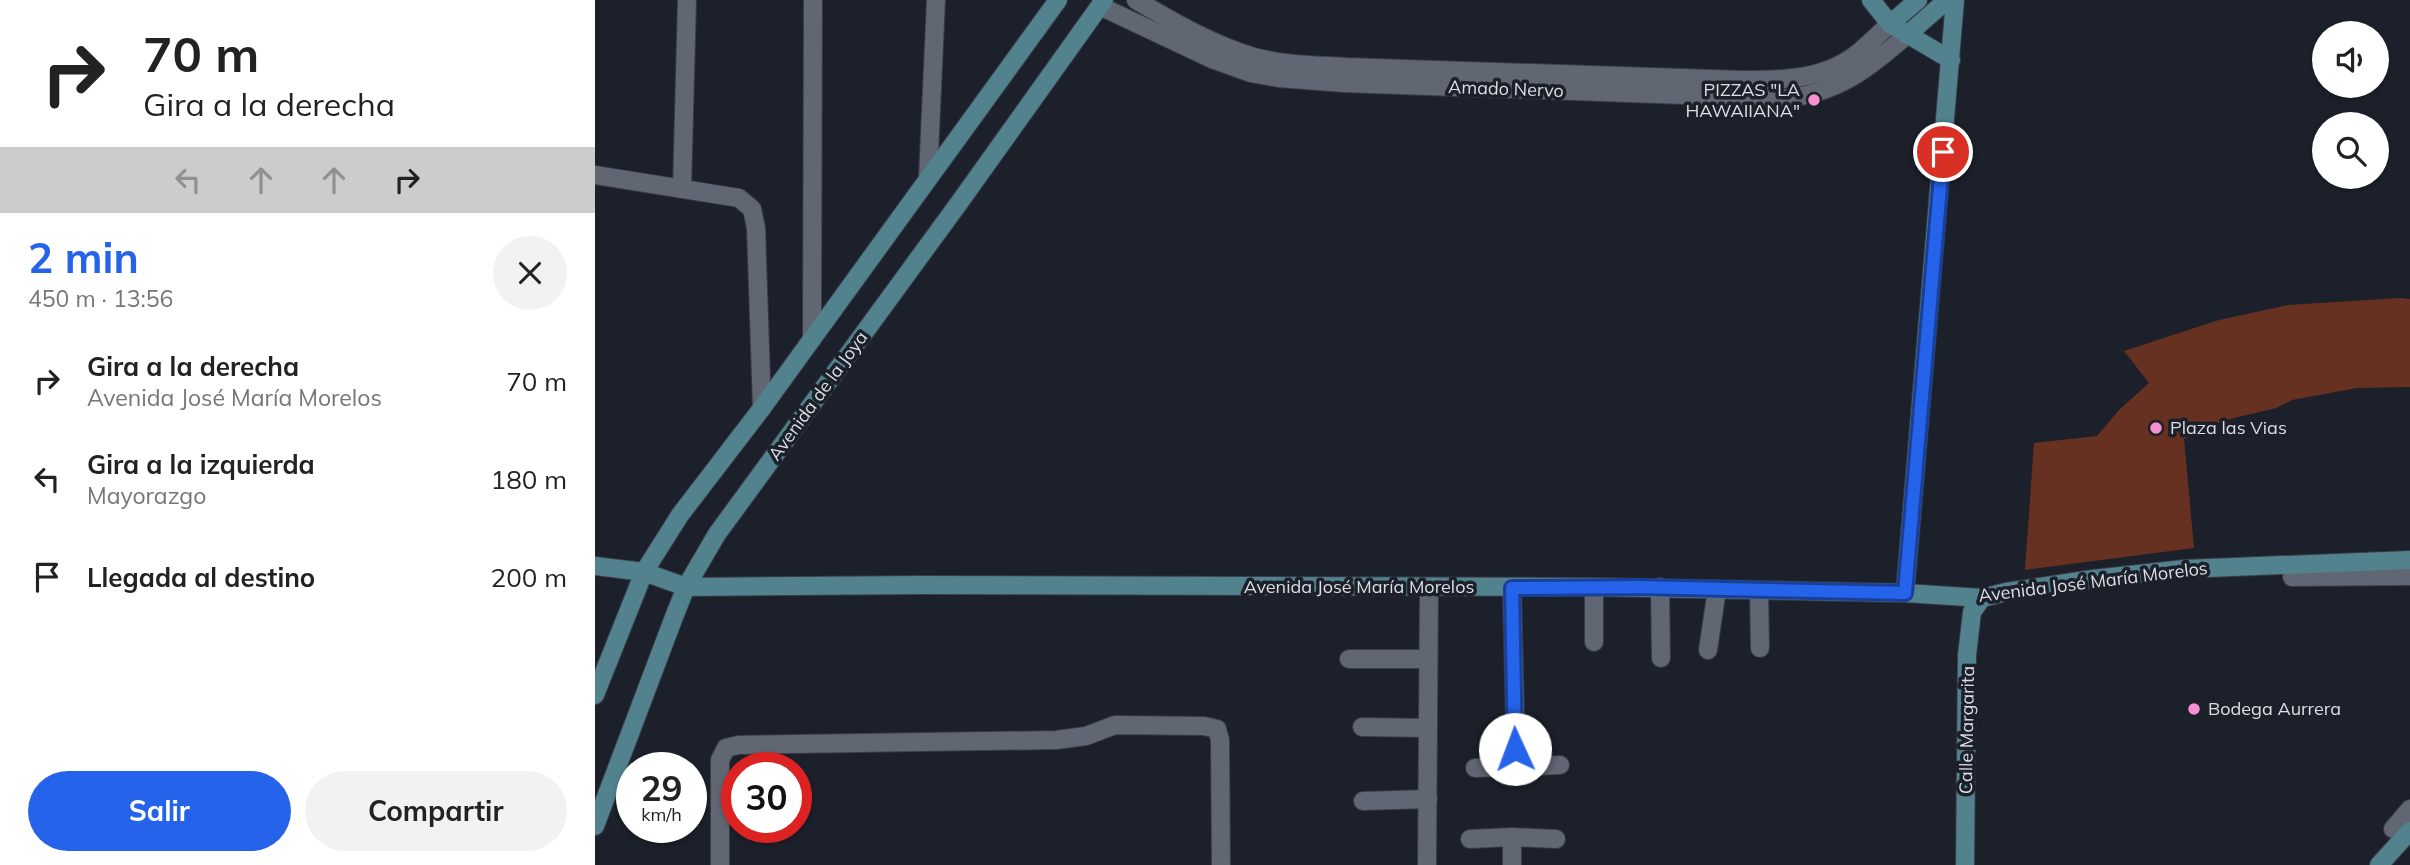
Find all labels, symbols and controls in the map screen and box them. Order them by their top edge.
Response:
map controls [2312,21,2389,189]
button: sound [2312,21,2389,98]
text: 70 m [143,23,259,84]
icon: right [28,28,119,119]
street label: Amado Nervo [1448,75,1564,102]
place label: PIZZAS "LA HAWAIIANA" [1685,78,1800,122]
text: Gira a la derecha [143,84,395,124]
marker: PIZZAS "LA HAWAIIANA" [1806,92,1822,108]
button: search [2312,112,2389,189]
pin [1913,122,1973,182]
icon: arrive [1924,133,1962,171]
icon: left [169,161,207,199]
icon: ahead [242,161,280,199]
icon: ahead [315,161,353,199]
icon: right [388,161,426,199]
text: 2 min [28,231,139,284]
button: close [493,236,567,310]
text: 450 m · 13:56 [28,284,173,313]
street label: Avenida de la Joya [763,326,872,465]
text: Gira a la derecha [87,350,299,383]
icon: right [28,362,66,400]
text: 70 m [506,365,567,398]
text: Avenida José María Morelos [87,383,382,412]
place label: Plaza las Vias [2170,416,2287,439]
marker: Plaza las Vias [2148,420,2164,436]
text: Gira a la izquierda [87,448,315,481]
icon: left [28,460,66,498]
text: 180 m [491,463,567,496]
text: Mayorazgo [87,481,206,510]
street label: Avenida José María Morelos [1977,556,2209,607]
icon: arrive [28,558,66,596]
text: Llegada al destino [87,561,315,594]
text: 200 m [491,561,567,594]
street label: Avenida José María Morelos [1244,575,1474,598]
street label: Calle Margarita [1954,666,1979,794]
place label: Bodega Aurrera [2208,697,2341,720]
marker: Bodega Aurrera [2186,701,2202,717]
position arrow [1478,712,1552,786]
speed limit sign: 30 [721,752,812,843]
text: 29 [640,766,683,810]
button: Salir [28,771,291,851]
button: Compartir [305,771,567,851]
text: km/h [641,803,682,826]

